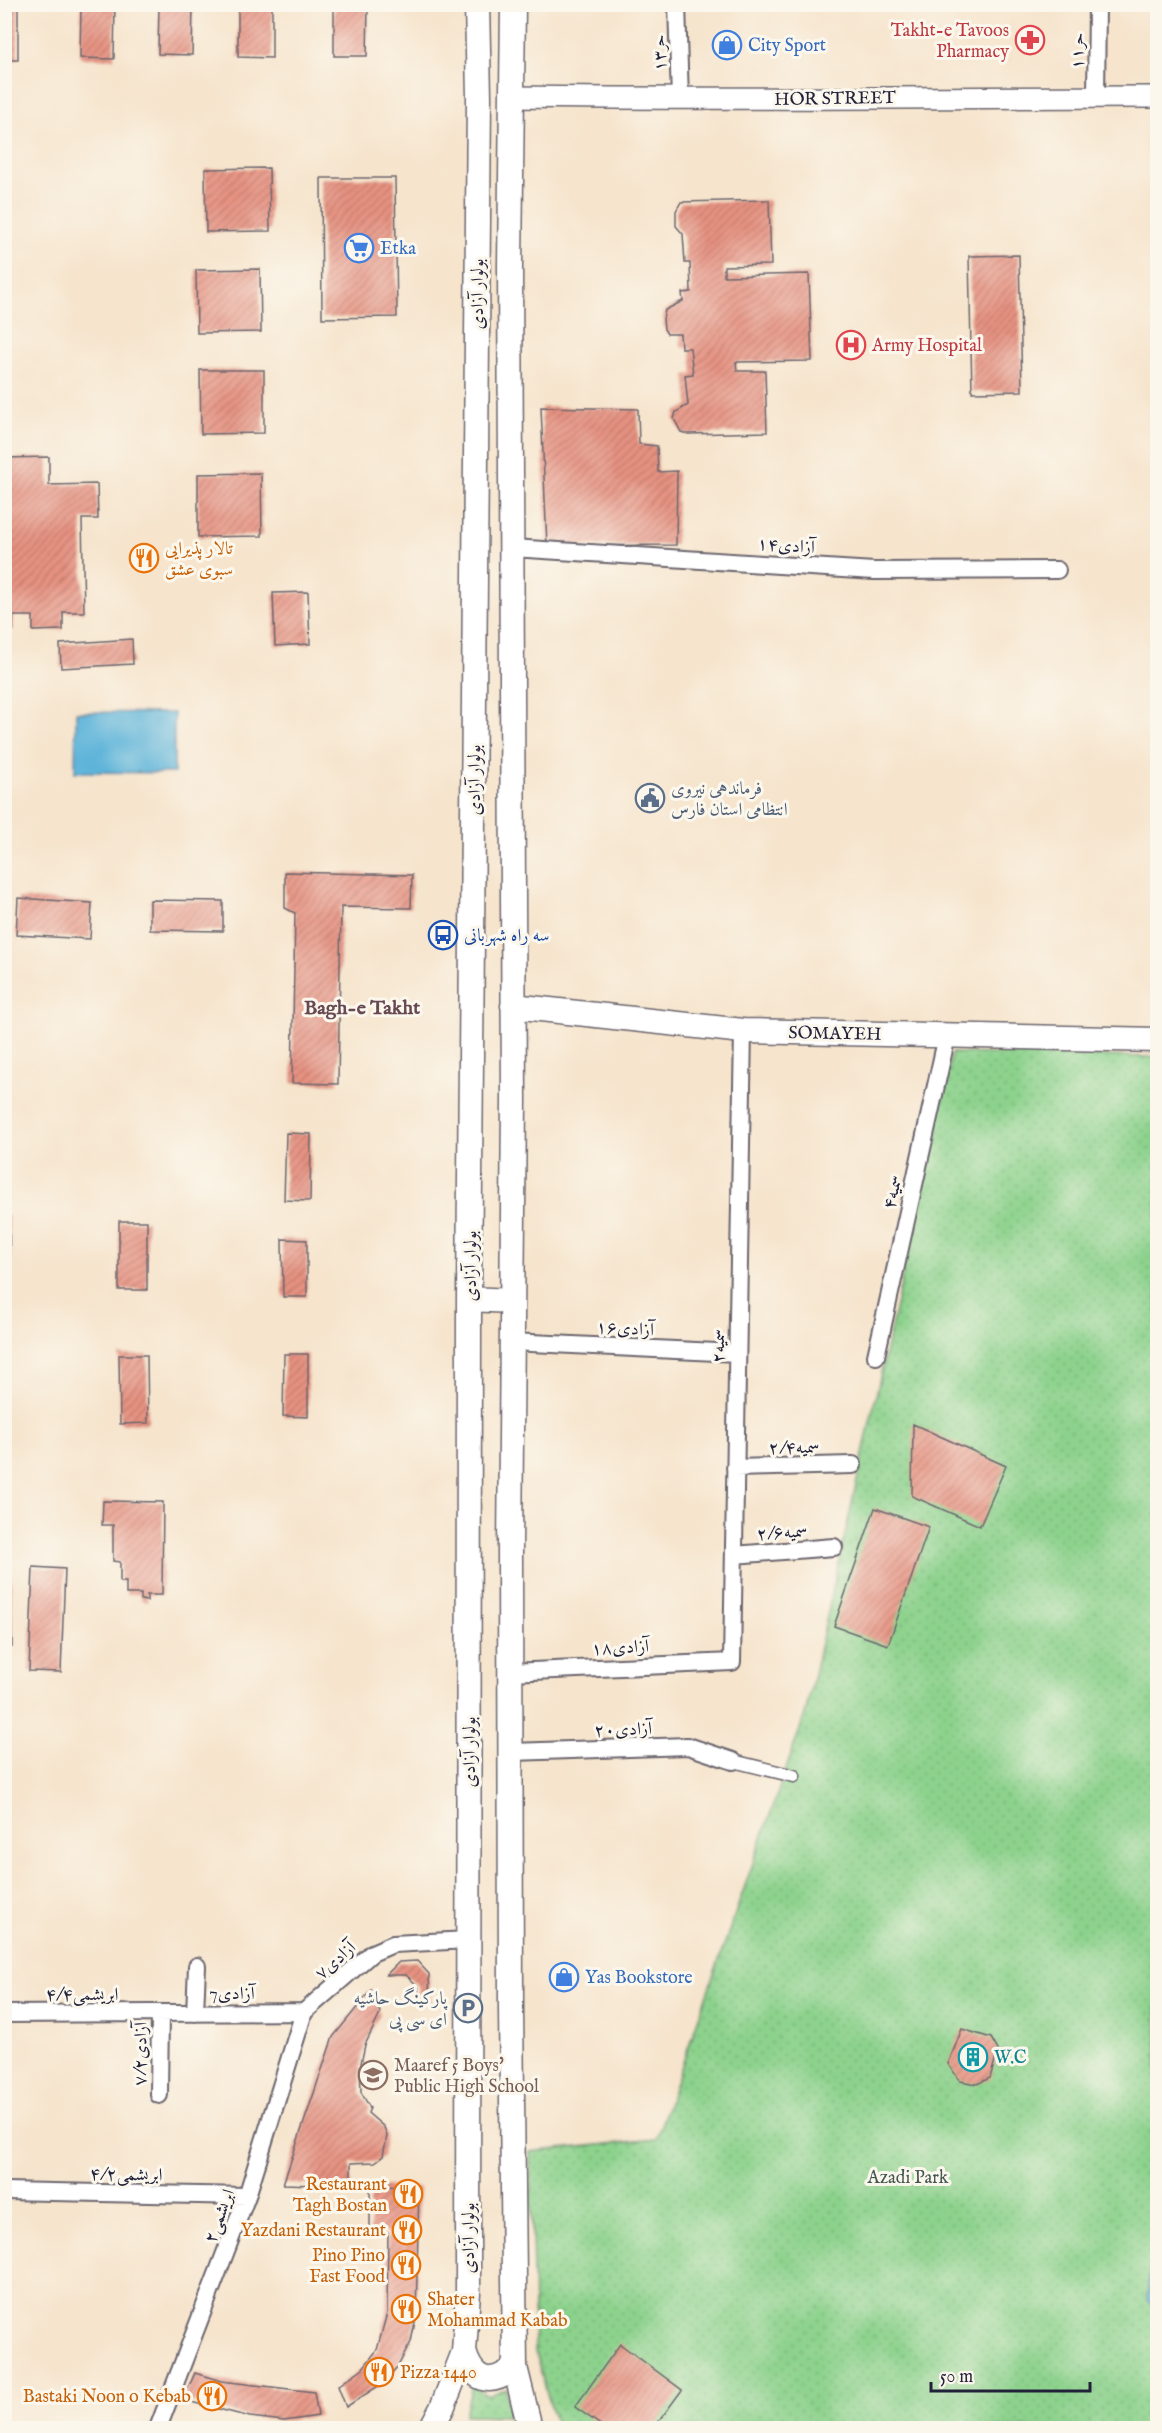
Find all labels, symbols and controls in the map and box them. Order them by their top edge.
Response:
place label: Takht-e Tavoos Pharmacy [891,20,1009,64]
pharmacy icon: Takht-e Tavoos Pharmacy [1014,24,1046,56]
shop icon: City Sport [711,29,743,61]
street label: حر۱۱ [1067,32,1090,70]
street label: حر۱۳ [648,34,673,72]
place label: City Sport [748,35,826,58]
street label: HOR STREET [774,87,896,112]
supermarket icon: Etka [343,232,375,264]
place label: Etka [380,238,416,261]
street label: بولوار آزادی [467,259,490,329]
hospital icon: Army Hospital [835,329,867,361]
place label: Army Hospital [871,335,982,358]
street label: آزادی۱۴ [756,533,818,560]
place label: تالار پذیرایی سبوی عشق [165,538,233,582]
restaurant icon: تالار پذیرایی سبوی عشق [128,542,160,574]
street label: بولوار آزادی [464,745,487,815]
place label: فرماندهی نیروی انتظامی استان فارس [671,778,788,822]
public building icon: فرماندهی نیروی انتظامی استان فارس [634,782,666,814]
bus stop icon: سه راه شهربانی [427,919,459,951]
place label: سه راه شهربانی [464,925,550,948]
district label: Bagh-e Takht [304,996,420,1021]
street label: SOMAYEH [788,1022,882,1047]
street label: سمیه۴ [878,1173,909,1212]
street label: بولوار آزادی [460,1231,483,1301]
street label: آزادی۱۶ [595,1316,657,1343]
street label: ۲سمیه [708,1329,731,1363]
street label: سمیه۲/۴ [768,1437,820,1460]
street label: سمیه۲/۶ [756,1520,808,1547]
street label: آزادی۱۸ [591,1635,652,1661]
street label: بولوار آزادی [459,1717,482,1787]
street label: آزادی۲۰ [594,1718,654,1743]
street label: آزادی۷ [311,1936,363,1985]
shop icon: Yas Bookstore [548,1961,580,1993]
place label: Yas Bookstore [585,1967,693,1990]
street label: 7آزادی [209,1983,257,2006]
street label: ابریشمی۴/۴ [46,1984,118,2007]
place label: پارکینگ حاشیه ای سی پی [353,1986,449,2033]
parking icon: پارکینگ حاشیه ای سی پی [452,1992,484,2024]
street label: ۷/۲آزادی [129,2020,154,2086]
building icon: W.C [957,2041,989,2073]
place label: W.C [994,2047,1027,2070]
place label: Maaref 5 Boys' Public High School [394,2055,539,2099]
school or university icon: Maaref 5 Boys' Public High School [357,2059,389,2091]
street label: ابریشمی۴/۲ [89,2163,163,2188]
park label: Azadi Park [867,2167,949,2190]
place label: Restaurant Tagh Bostan [293,2174,387,2218]
restaurant icon: Restaurant Tagh Bostan [392,2178,424,2210]
street label: ابریشمی۲ [200,2186,241,2247]
street label: بولوار آزادی [458,2203,481,2273]
restaurant icon: Yazdani Restaurant [391,2214,423,2246]
place label: Yazdani Restaurant [241,2220,386,2243]
place label: Pino Pino Fast Food [309,2245,385,2289]
restaurant icon: Pino Pino Fast Food [390,2249,422,2281]
place label: Shater Mohammad Kabab [427,2289,568,2333]
restaurant icon: Shater Mohammad Kabab [390,2293,422,2325]
scale bar [931,2355,1090,2393]
restaurant icon: Pizza 1440 [363,2356,395,2388]
place label: Pizza 1440 [400,2362,477,2385]
text: 50 m [940,2366,973,2389]
restaurant icon: Bastaki Noon o Kebab [196,2380,228,2412]
place label: Bastaki Noon o Kebab [23,2386,191,2409]

